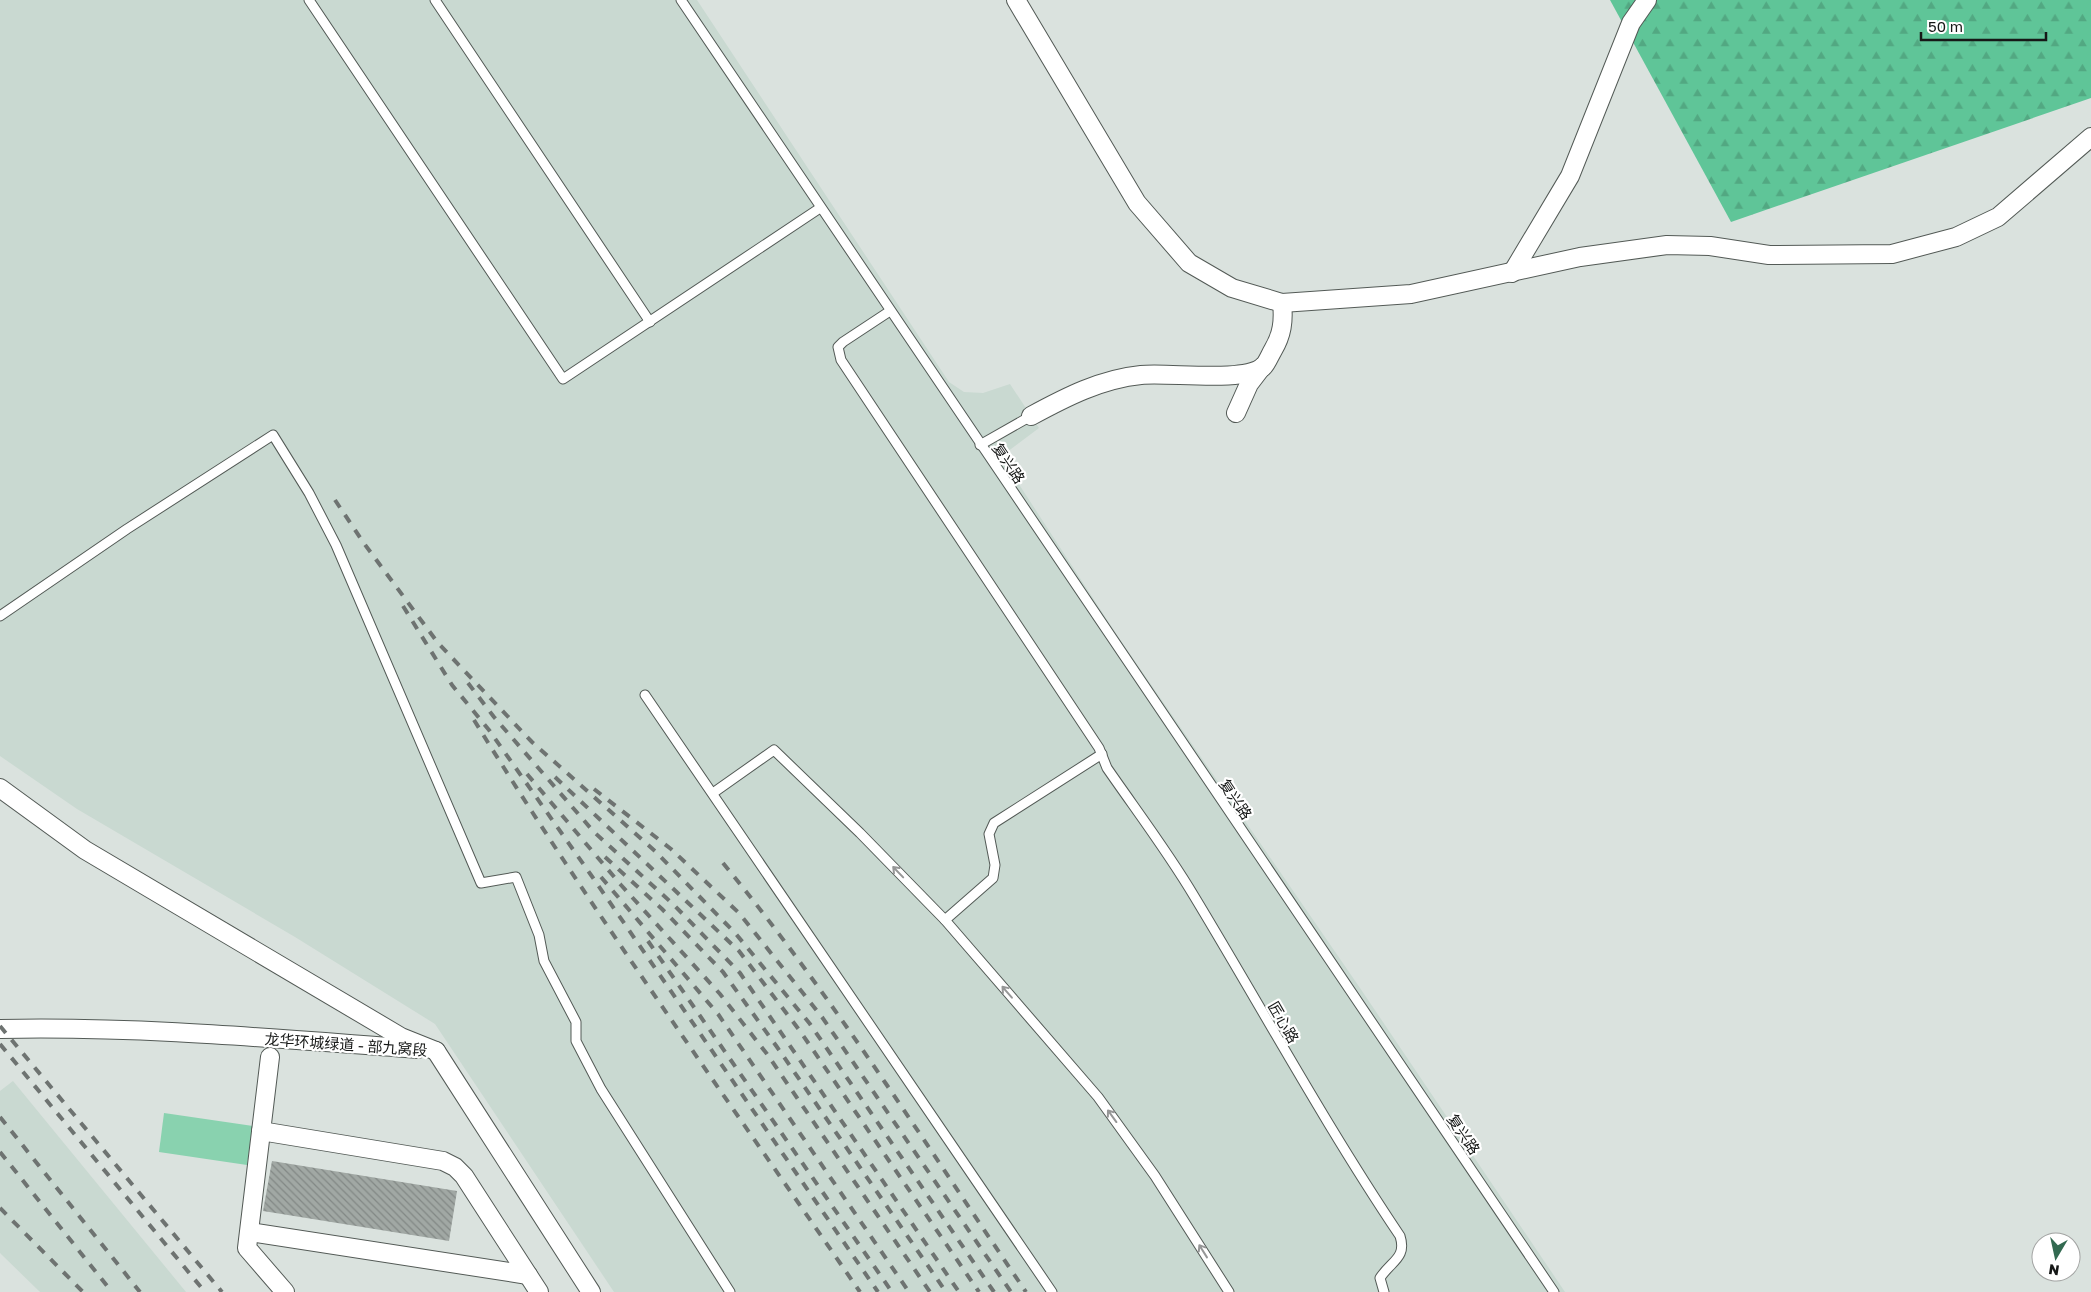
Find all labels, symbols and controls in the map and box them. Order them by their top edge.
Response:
scale bar [1921,10,2046,42]
text: 50 m [1928,17,1963,35]
street label: 复兴路 [989,439,1029,487]
street label: 复兴路 [1216,775,1256,823]
one-way arrow [892,865,904,878]
one-way arrow [1001,986,1012,999]
street label: 匠心路 [1265,998,1303,1046]
street label: 龙华环城绿道 - 部九窝段 [264,1029,428,1059]
one-way arrow [1107,1109,1117,1123]
street label: 复兴路 [1444,1110,1484,1158]
north arrow [2031,1232,2081,1282]
one-way arrow [1197,1244,1207,1258]
text: N [2047,1261,2060,1280]

